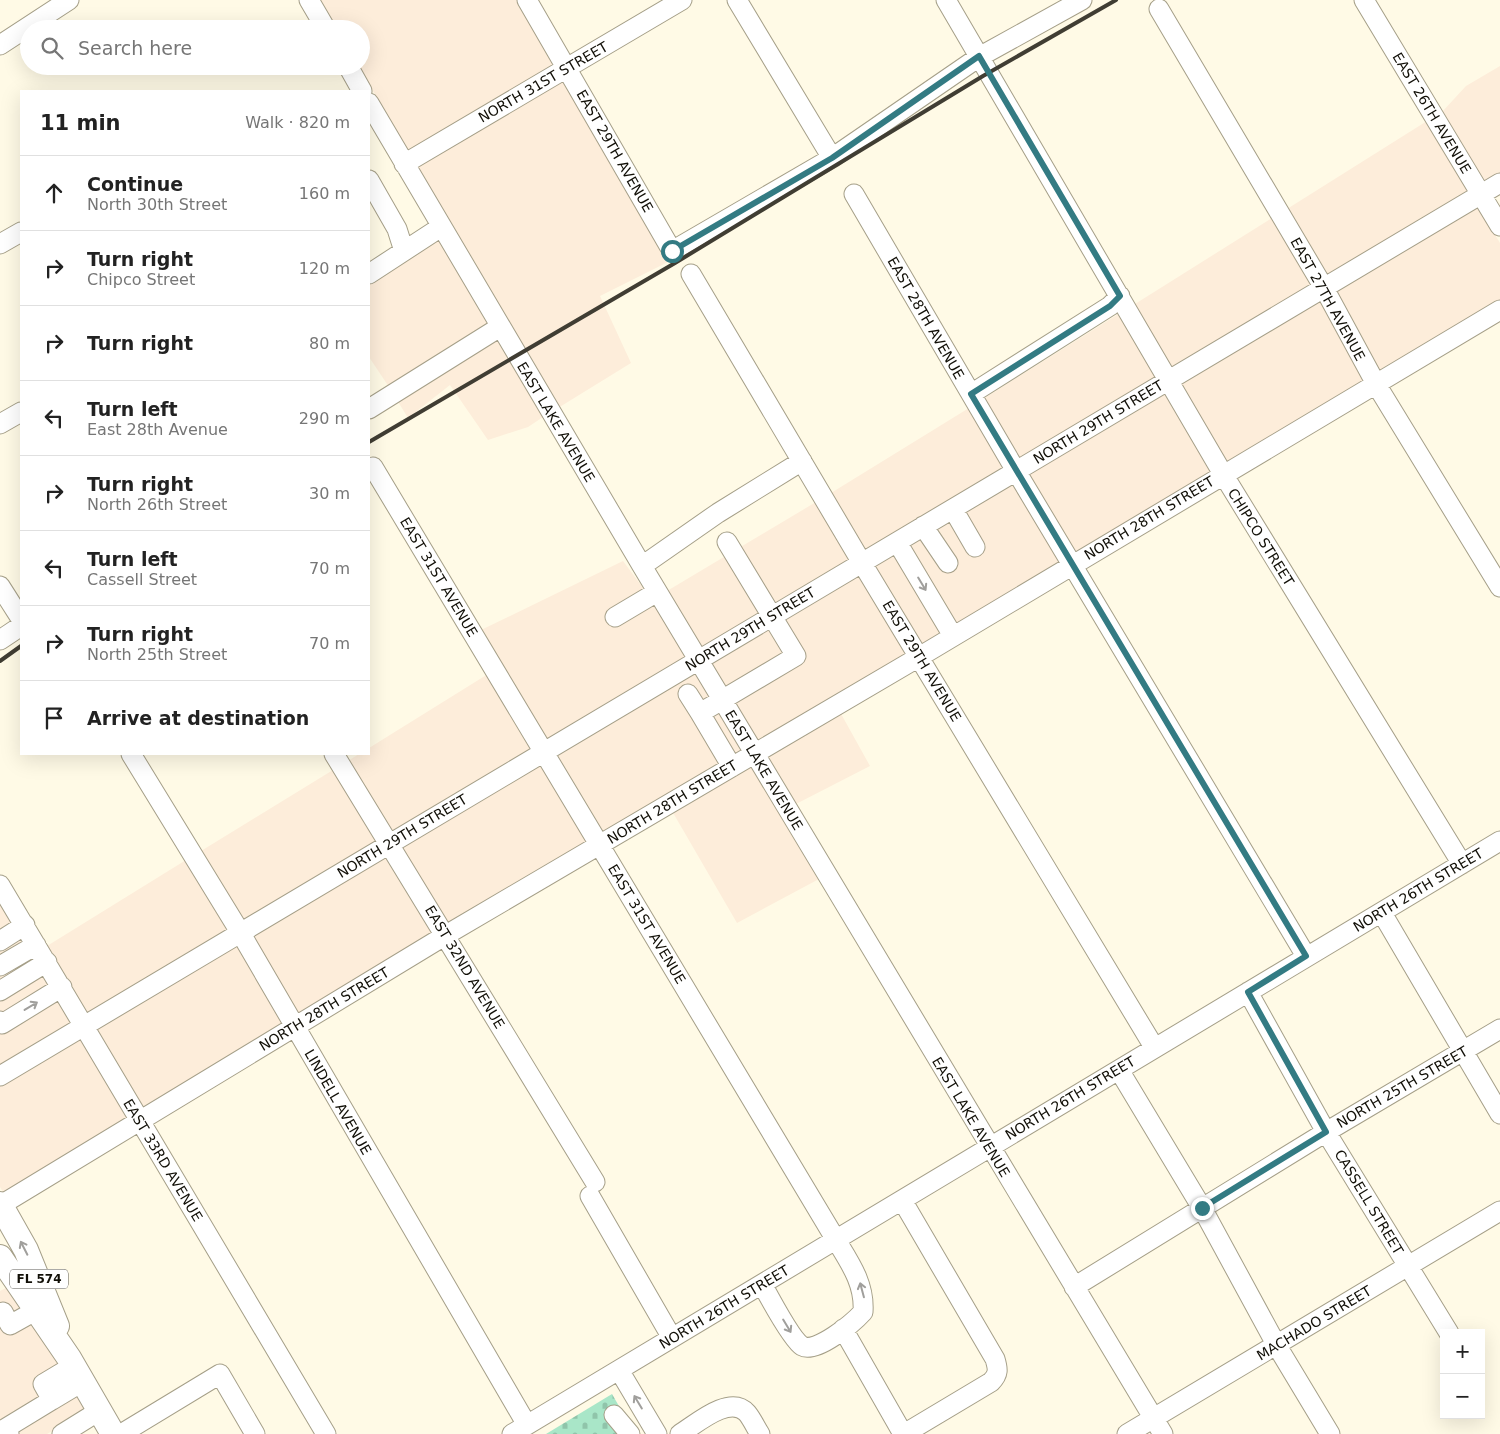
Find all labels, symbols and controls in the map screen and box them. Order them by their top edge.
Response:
search box [20,20,370,75]
icon: search [38,34,66,62]
text: Search here [78,37,192,59]
street label: NORTH 31ST STREET [475,38,611,126]
street label: EAST 26TH AVENUE [1390,50,1474,176]
street label: EAST 29TH AVENUE [573,87,657,215]
text: 11 min [40,111,121,135]
text: Walk · 820 m [245,113,350,132]
text: Continue [87,173,183,195]
icon: ahead [40,179,68,207]
text: 160 m [299,184,350,203]
text: North 30th Street [87,195,227,214]
street label: EAST 27TH AVENUE [1287,235,1369,363]
route start [661,240,684,263]
text: Turn right [87,248,193,270]
icon: right [40,254,68,282]
street label: EAST 28TH AVENUE [884,254,968,382]
text: 120 m [299,259,350,278]
text: Chipco Street [87,270,195,289]
icon: right [40,329,68,357]
text: Turn right [87,332,193,354]
text: 80 m [309,334,350,353]
street label: EAST LAKE AVENUE [514,359,598,485]
street label: NORTH 29TH STREET [1030,377,1166,467]
text: Turn left [87,398,178,420]
icon: left [40,404,68,432]
text: 290 m [299,409,350,428]
text: East 28th Avenue [87,420,228,439]
text: Turn right [87,473,193,495]
street label: NORTH 28TH STREET [1081,473,1217,563]
icon: right [40,479,68,507]
text: 30 m [309,484,350,503]
street label: CHIPCO STREET [1225,485,1298,589]
text: North 26th Street [87,495,227,514]
street label: EAST 31ST AVENUE [397,514,481,640]
text: Turn left [87,548,178,570]
icon: left [40,554,68,582]
text: 70 m [309,559,350,578]
text: Cassell Street [87,570,197,589]
one-way arrow [917,576,927,590]
street label: NORTH 29TH STREET [682,584,818,674]
street label: EAST 29TH AVENUE [880,598,964,724]
text: Turn right [87,623,193,645]
icon: right [40,629,68,657]
text: 70 m [309,634,350,653]
text: North 25th Street [87,645,227,664]
icon: arrive [40,704,68,732]
text: Arrive at destination [87,707,309,729]
street label: EAST LAKE AVENUE [722,707,806,833]
street label: NORTH 28TH STREET [604,757,740,847]
street label: NORTH 29TH STREET [334,791,470,881]
street label: NORTH 26TH STREET [1350,845,1486,935]
street label: EAST 31ST AVENUE [605,861,689,987]
street label: EAST 32ND AVENUE [422,903,508,1031]
street label: NORTH 28TH STREET [256,964,392,1054]
one-way arrow [23,1001,37,1011]
street label: NORTH 25TH STREET [1334,1043,1471,1131]
street label: LINDELL AVENUE [301,1047,375,1157]
street label: NORTH 26TH STREET [1002,1053,1138,1143]
street label: EAST LAKE AVENUE [929,1054,1013,1180]
street label: EAST 33RD AVENUE [120,1096,206,1224]
street label: CASSELL STREET [1331,1147,1407,1258]
route end [1191,1197,1214,1220]
one-way arrow [19,1241,28,1256]
street label: NORTH 26TH STREET [656,1262,792,1352]
road number: FL 574 [10,1270,68,1288]
street label: MACHADO STREET [1254,1282,1375,1364]
one-way arrow [857,1283,866,1299]
one-way arrow [783,1319,793,1333]
map controls [1440,1329,1485,1419]
button: + [1440,1329,1485,1374]
button: − [1440,1374,1485,1419]
one-way arrow [633,1396,643,1410]

